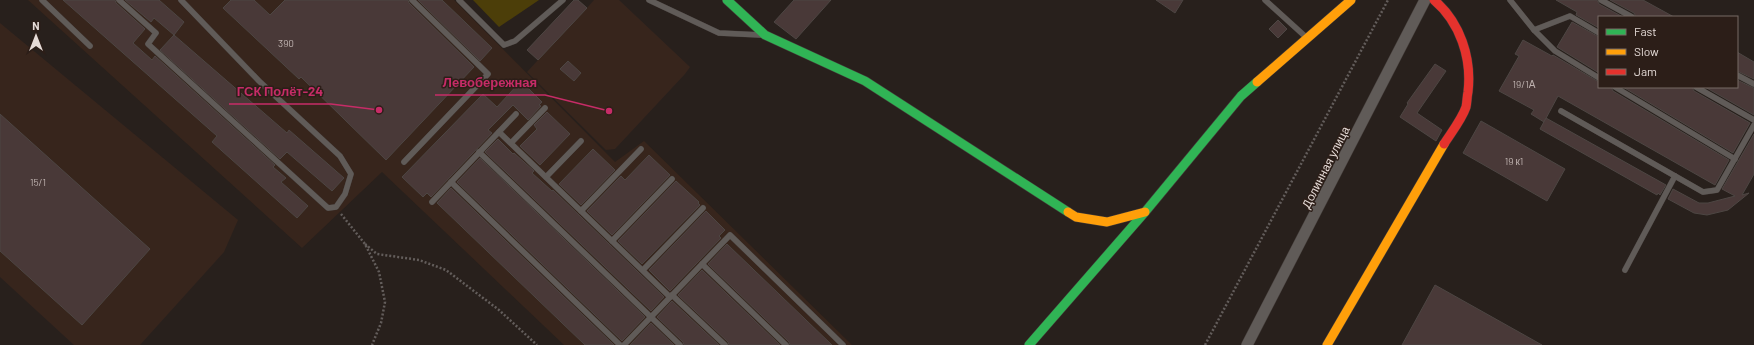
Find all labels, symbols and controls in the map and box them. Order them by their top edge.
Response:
north arrow [16,16,56,56]
legend [1598,16,1738,88]
text: N [32,19,40,32]
text: Fast [1634,24,1657,38]
house number: 390 [278,37,294,49]
text: Slow [1634,44,1659,58]
text: Jam [1634,64,1657,78]
callout: Левобережная [435,70,545,95]
text: Левобережная [443,74,537,90]
house number: 19/1А [1513,78,1536,90]
callout: ГСК Полёт-24 [229,79,331,104]
text: ГСК Полёт-24 [237,83,323,99]
street label: Долинная улица [1298,123,1353,211]
house number: 19 к1 [1505,155,1523,167]
house number: 15/1 [30,176,46,188]

